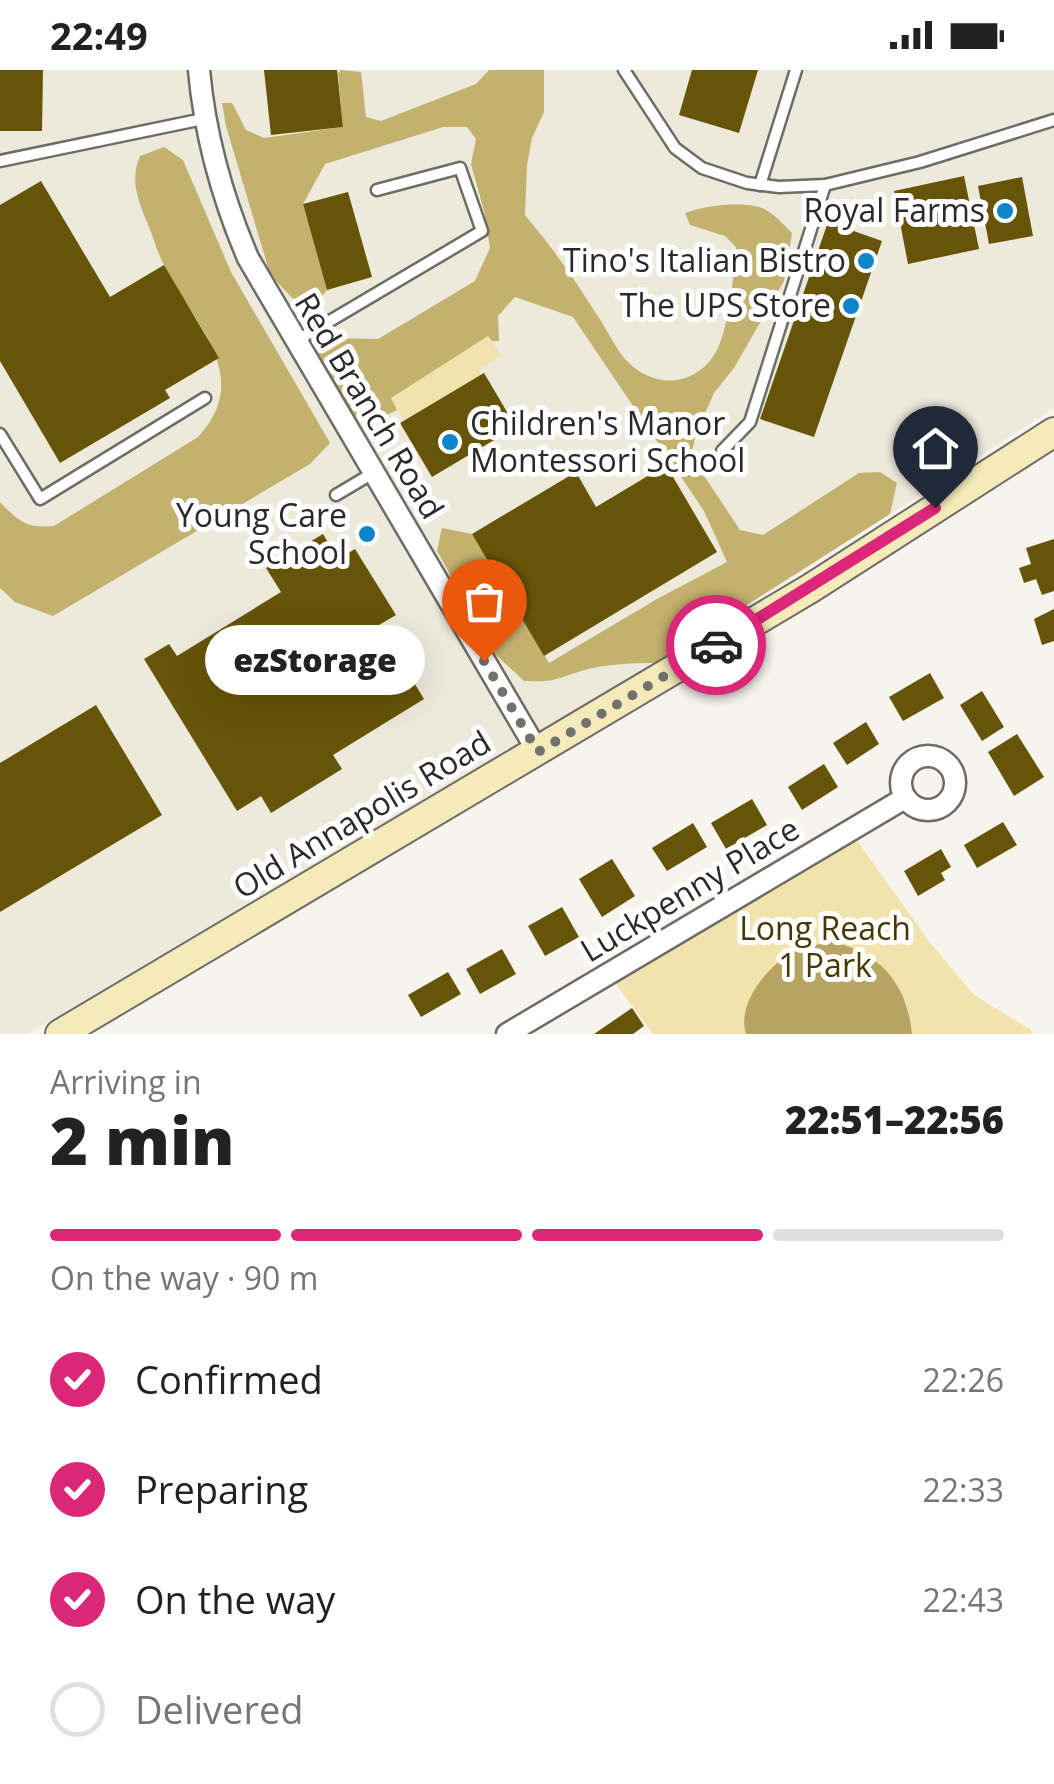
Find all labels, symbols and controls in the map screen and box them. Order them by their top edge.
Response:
text: 22:49 [50,9,148,61]
place label: Royal Farms [804,188,985,231]
marker: Royal Farms [994,200,1016,222]
place label: Tino's Italian Bistro [563,238,846,281]
marker: Tino's Italian Bistro [855,250,877,272]
place label: The UPS Store [620,283,831,326]
street label: Red Branch Road [286,284,455,526]
marker: The UPS Store [840,295,862,317]
place label: Children's Manor Montessori School [470,401,745,481]
pin [893,406,978,509]
icon: home [908,421,963,476]
marker: Children's Manor Montessori School [439,431,461,453]
place label: Young Care School [176,493,347,573]
marker: Young Care School [356,523,378,545]
pin [442,559,527,662]
icon: bag [457,574,512,629]
courier [666,595,766,695]
icon: car [689,618,744,673]
callout: ezStorage [204,626,424,696]
text: ezStorage [233,638,397,681]
street label: Old Annapolis Road [225,720,498,908]
street label: Luckpenny Place [572,806,807,971]
park label: Long Reach 1 Park [739,906,911,986]
text: Arriving in [50,1060,202,1103]
text: 22:51–22:56 [785,1093,1004,1145]
text: 2 min [50,1096,235,1184]
text: On the way · 90 m [50,1256,318,1299]
icon: check [50,1352,105,1407]
text: Confirmed [135,1353,323,1405]
text: 22:26 [922,1358,1004,1401]
icon: check [50,1462,105,1517]
text: Preparing [135,1463,308,1515]
text: 22:33 [922,1468,1004,1511]
icon: check [50,1572,105,1627]
text: On the way [135,1573,335,1625]
text: 22:43 [922,1578,1004,1621]
text: Delivered [135,1683,304,1735]

